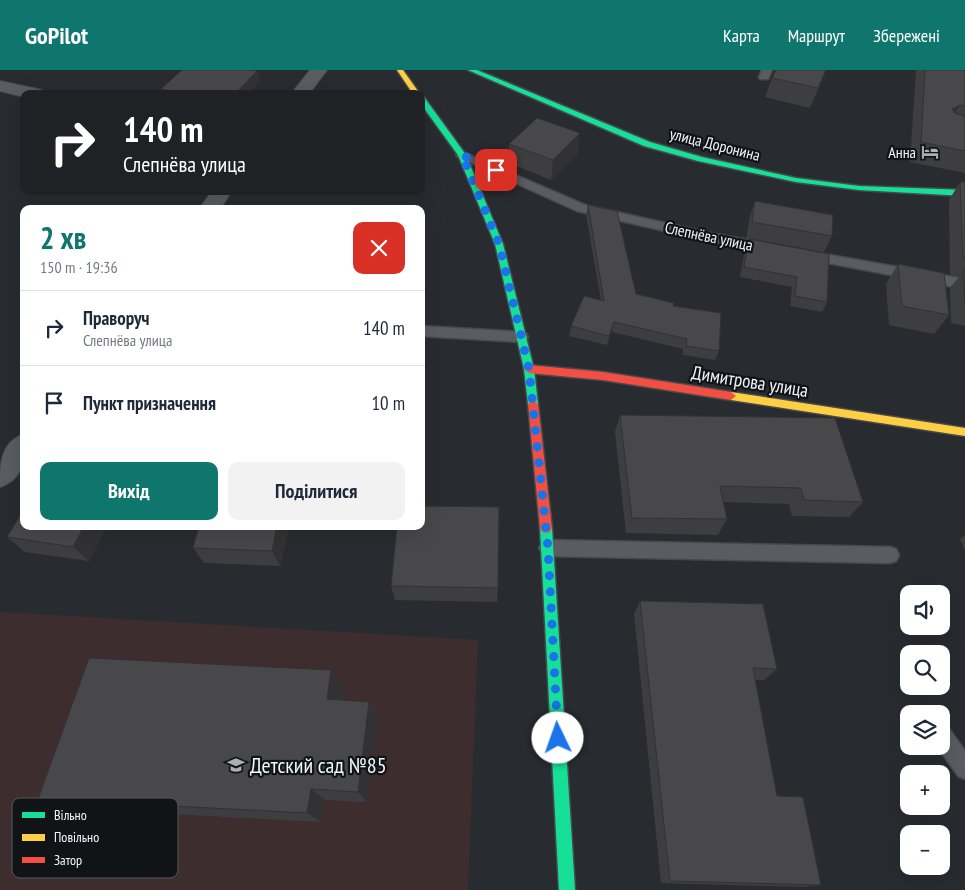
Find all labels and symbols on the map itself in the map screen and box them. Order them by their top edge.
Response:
street label: улица Доронина [668,123,762,165]
place label: Анна [888,142,916,162]
hotel icon: Анна [920,142,940,162]
pin [475,149,517,191]
street label: Слепнёва улица [663,217,755,255]
street label: Димитрова улица [690,360,810,402]
position arrow [531,711,583,763]
place label: Детский сад №85 [250,751,387,779]
school or university icon: Детский сад №85 [226,755,246,775]
legend [12,798,178,878]
text: Вільно [54,806,87,824]
text: Повільно [54,828,99,846]
text: Затор [54,851,82,869]

